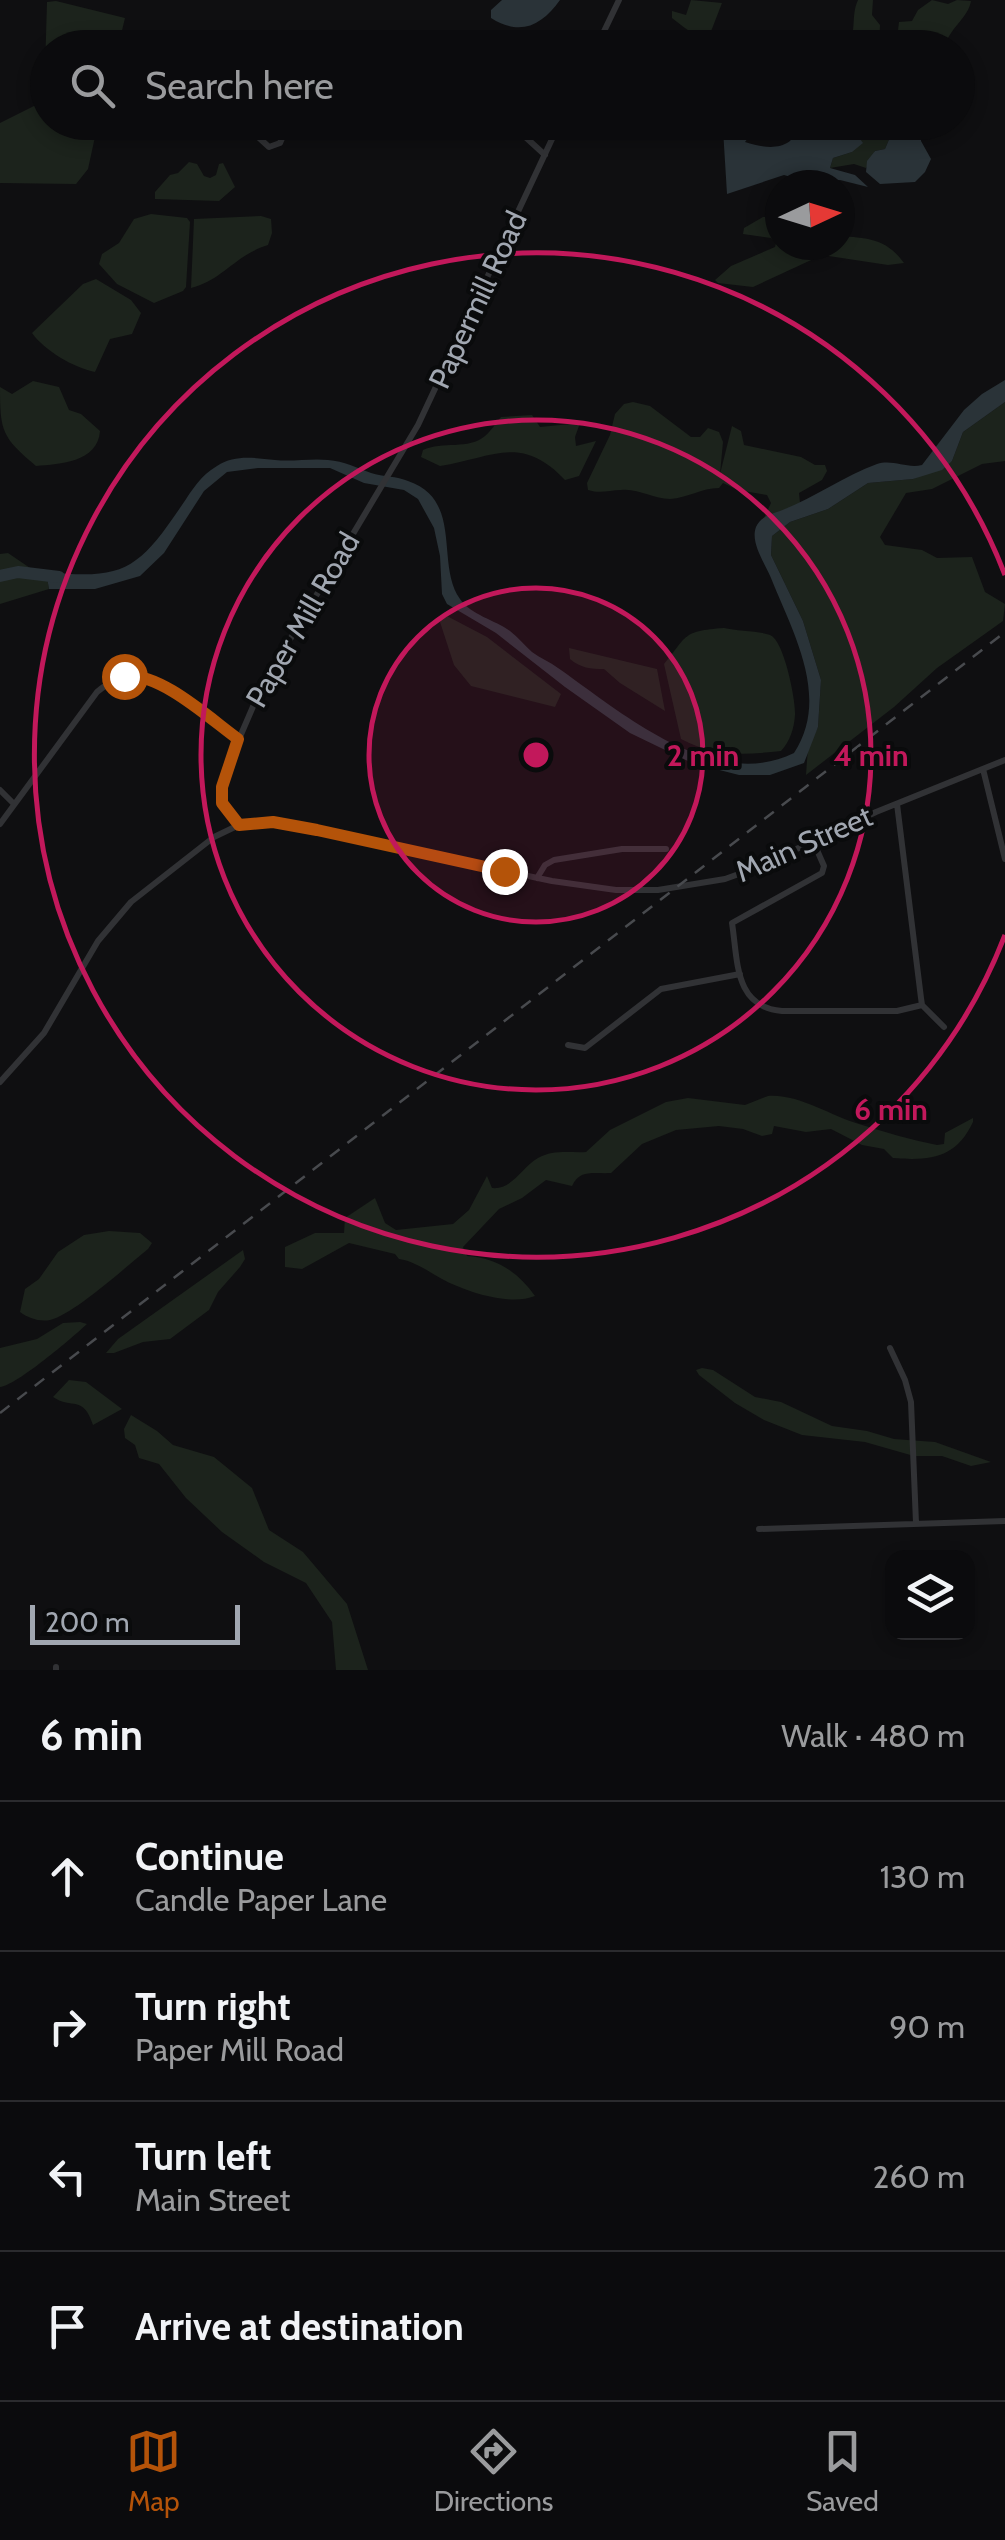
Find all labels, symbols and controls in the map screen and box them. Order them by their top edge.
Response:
search box [30,30,975,140]
icon: search [65,58,120,113]
text: Search here [145,62,334,109]
north arrow [765,170,855,260]
street label: Papermill Road [420,205,535,394]
street label: Paper Mill Road [238,526,368,714]
route start [102,654,148,700]
centre of rings [518,737,554,773]
text: 2 min [667,737,739,774]
text: 4 min [833,737,909,774]
street label: Main Street [730,797,878,890]
route end [482,849,528,895]
text: 6 min [854,1091,928,1128]
map controls [885,1550,975,1640]
button: layers [885,1550,975,1640]
scale bar [30,1600,240,1644]
text: 200 m [45,1605,130,1639]
text: 6 min [40,1709,143,1761]
text: Walk · 480 m [781,1716,965,1755]
text: Continue [135,1833,284,1880]
icon: ahead [40,1849,95,1904]
text: 130 m [880,1857,965,1896]
text: Candle Paper Lane [135,1880,387,1919]
text: Turn right [135,1983,291,2030]
icon: right [40,1999,95,2054]
text: 90 m [889,2007,965,2046]
text: Paper Mill Road [135,2030,344,2069]
text: Turn left [135,2133,271,2180]
icon: left [40,2149,95,2204]
text: 260 m [872,2157,965,2196]
text: Main Street [135,2180,290,2219]
icon: arrive [40,2299,95,2354]
text: Arrive at destination [135,2303,464,2350]
tab: Map [126,2424,181,2518]
tab: Directions [434,2424,553,2518]
tab: Saved [806,2424,879,2518]

